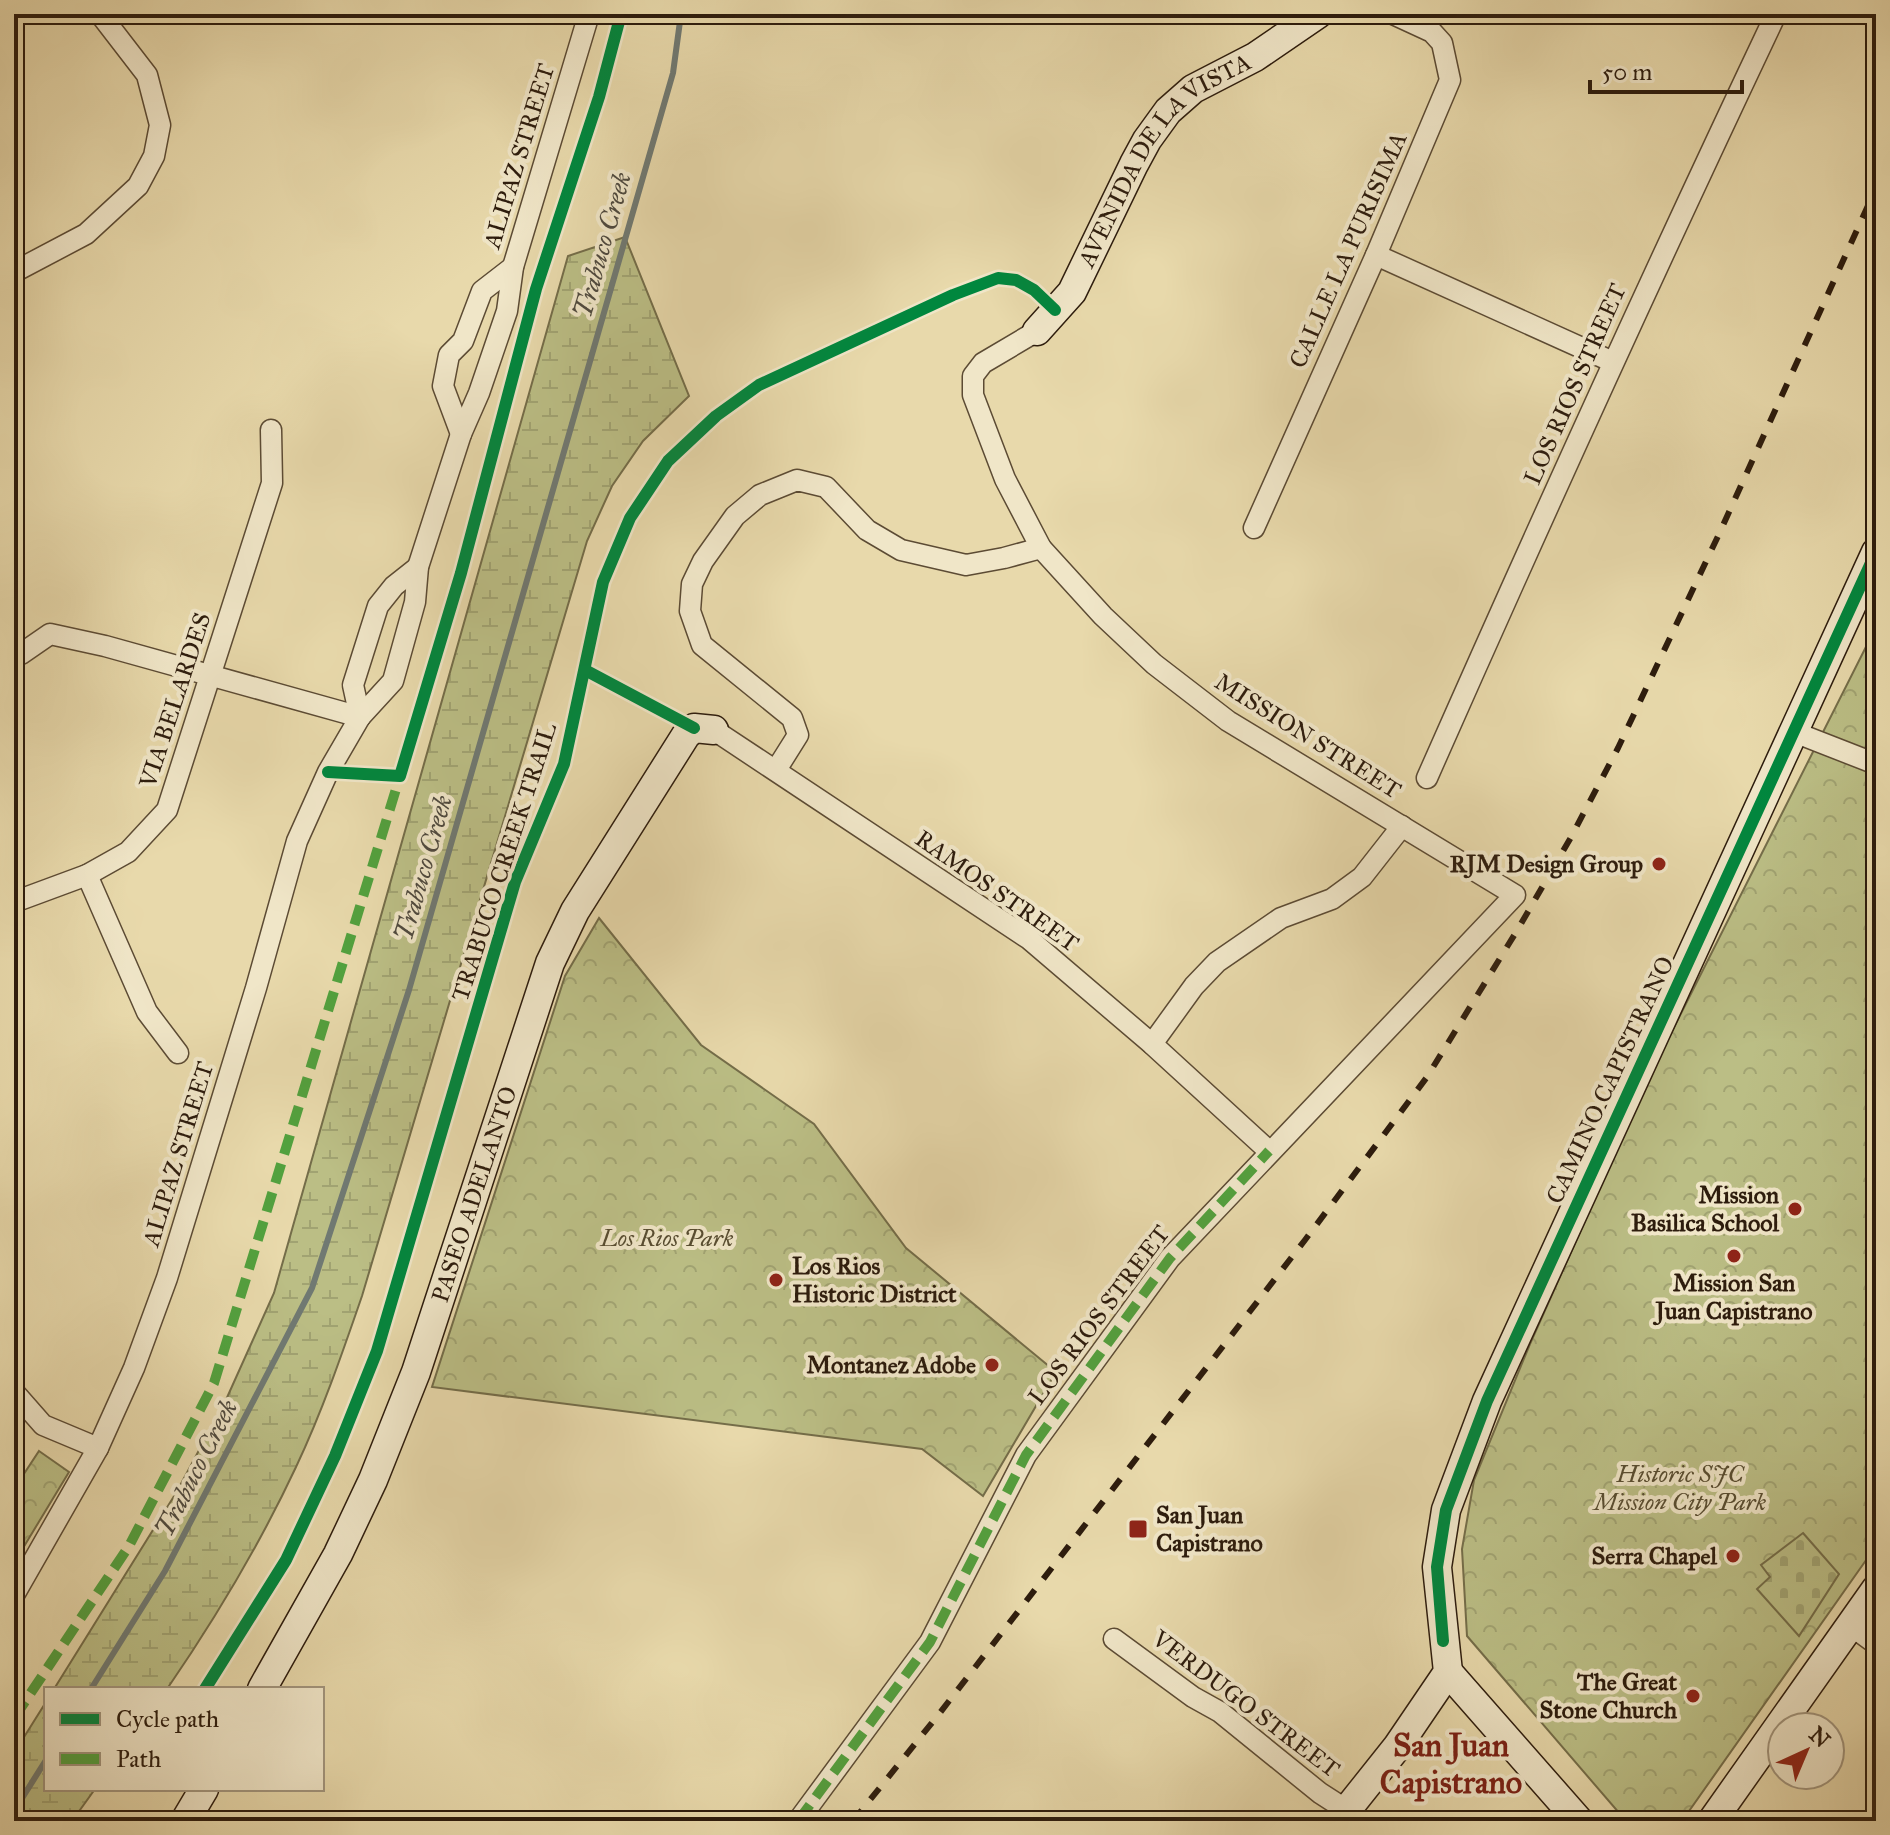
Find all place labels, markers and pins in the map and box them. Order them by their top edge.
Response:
place label: RJM Design Group [1450,849,1643,879]
marker: RJM Design Group [1650,855,1668,873]
place label: Mission Basilica School [1631,1180,1780,1238]
marker: Mission Basilica School [1786,1200,1804,1218]
marker: Mission San Juan Capistrano [1725,1247,1743,1265]
place label: Los Rios Historic District [792,1251,957,1309]
place label: Mission San Juan Capistrano [1652,1268,1813,1326]
marker: Los Rios Historic District [767,1271,785,1289]
place label: Montanez Adobe [806,1350,976,1380]
marker: Montanez Adobe [983,1356,1001,1374]
place label: San Juan Capistrano [1156,1500,1263,1558]
marker: San Juan Capistrano [1127,1518,1149,1540]
place label: Serra Chapel [1592,1541,1718,1571]
marker: Serra Chapel [1724,1547,1742,1565]
place label: The Great Stone Church [1540,1667,1678,1725]
marker: The Great Stone Church [1684,1687,1702,1705]

